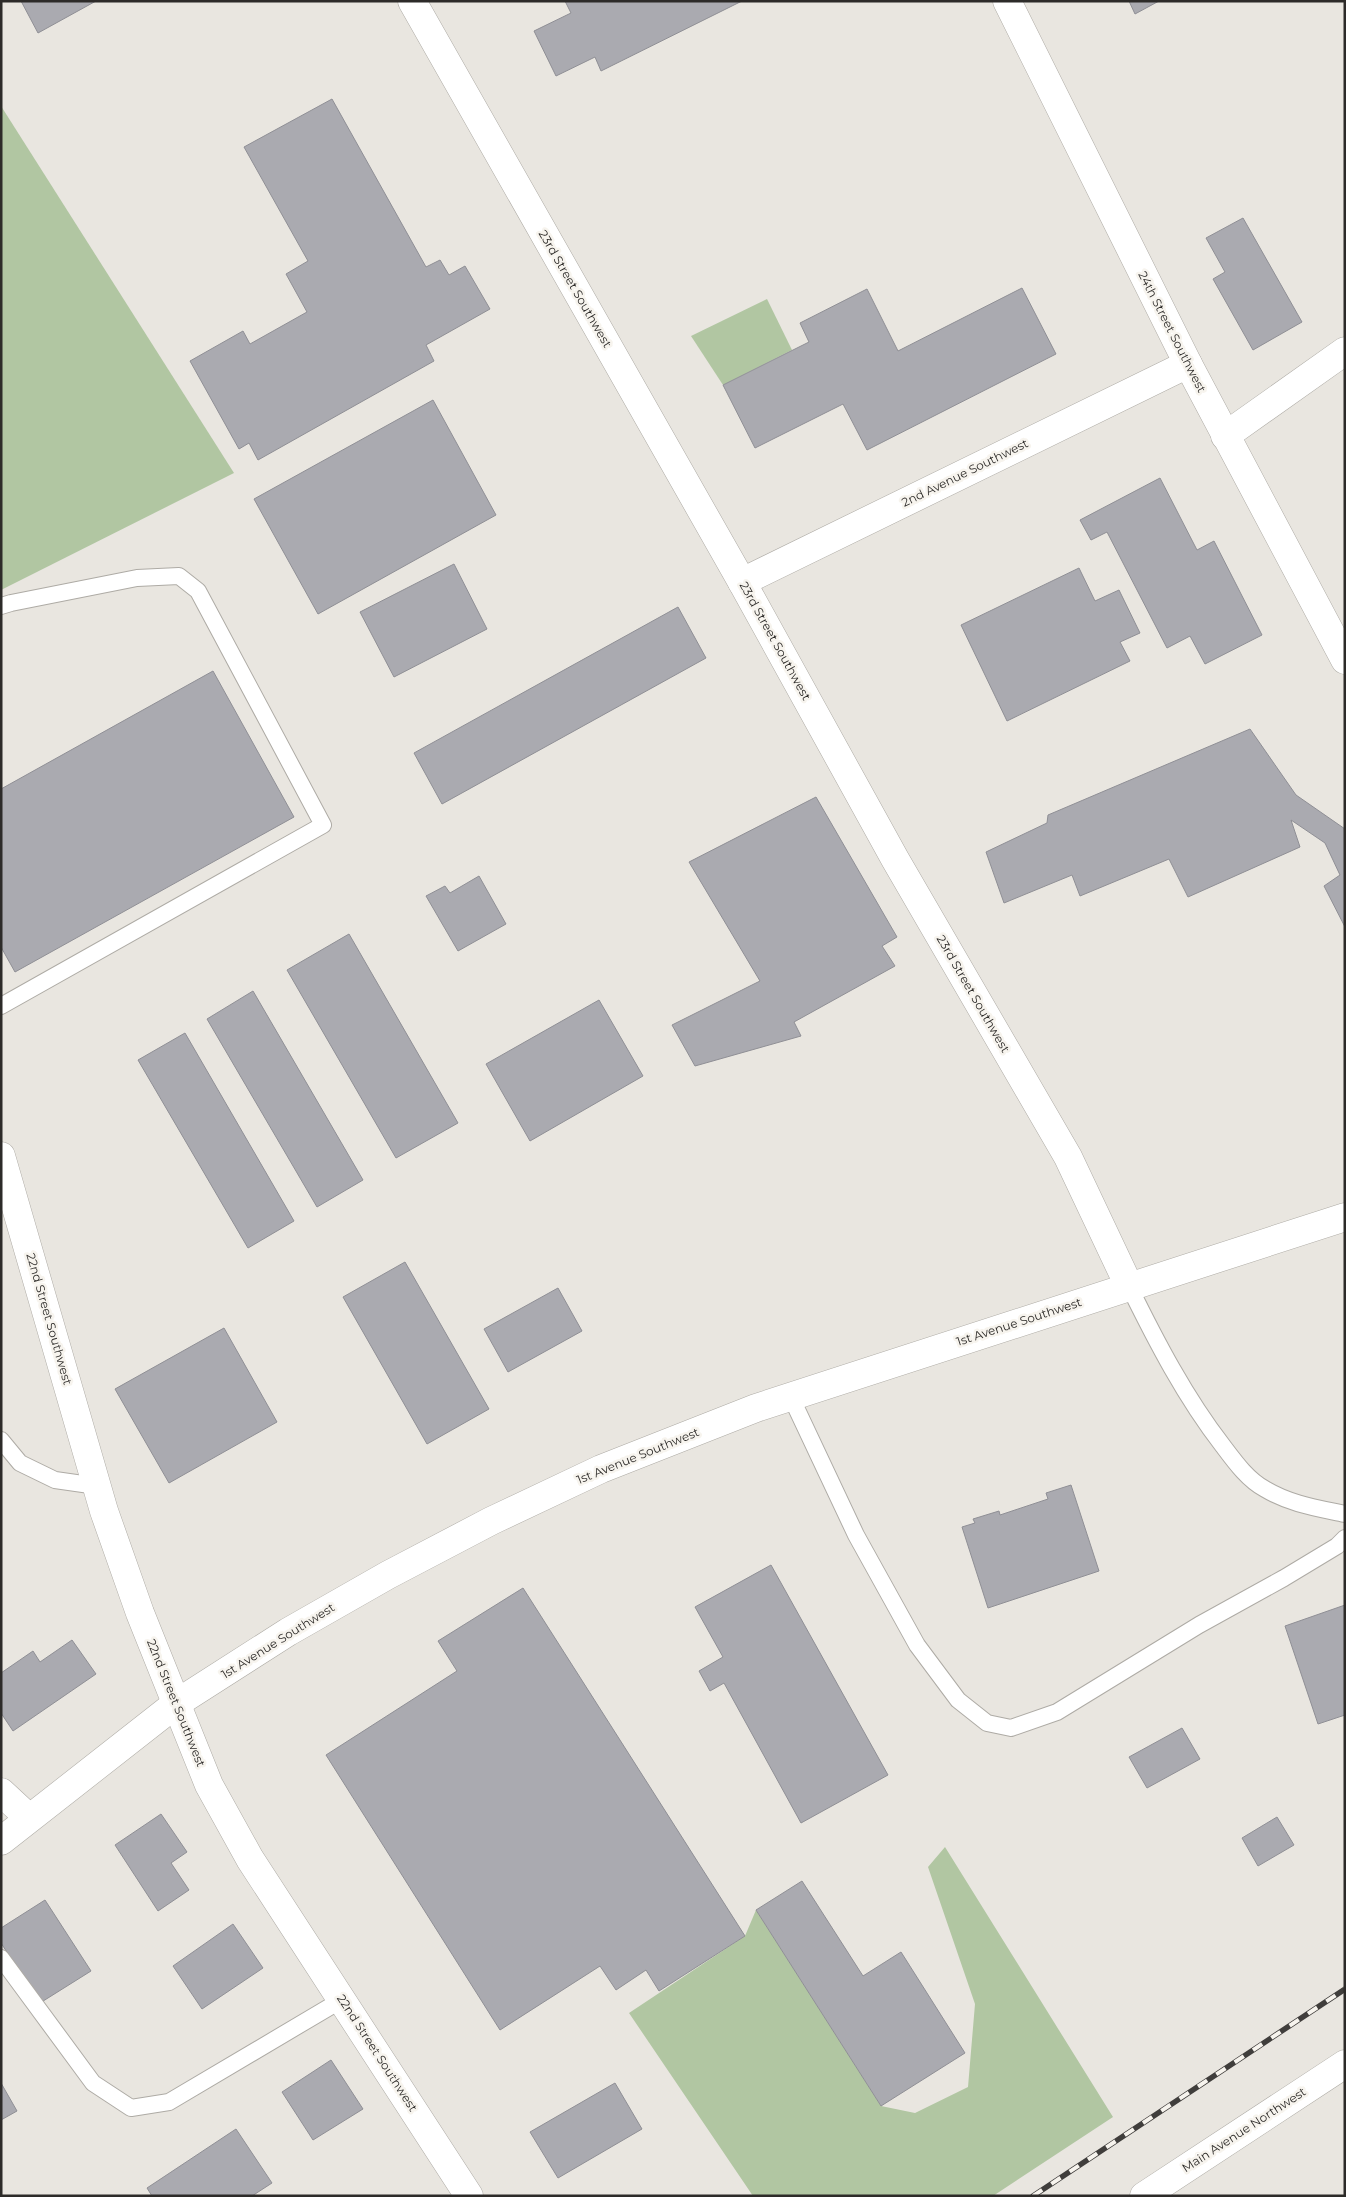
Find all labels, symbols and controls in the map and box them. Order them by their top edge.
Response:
street label: 23rd Street Southwest [536,227,615,350]
street label: 24th Street Southwest [1135,269,1210,395]
street label: 2nd Avenue Southwest [899,435,1031,510]
street label: 23rd Street Southwest [737,579,814,703]
street label: 23rd Street Southwest [934,932,1013,1055]
street label: 22nd Street Southwest [23,1251,76,1387]
street label: 1st Avenue Southwest [954,1294,1083,1349]
street label: 1st Avenue Southwest [574,1424,701,1487]
street label: 1st Avenue Southwest [218,1599,337,1682]
street label: 22nd Street Southwest [144,1637,209,1769]
street label: 22nd Street Southwest [334,1991,421,2114]
street label: Main Avenue Northwest [1179,2084,1309,2175]

